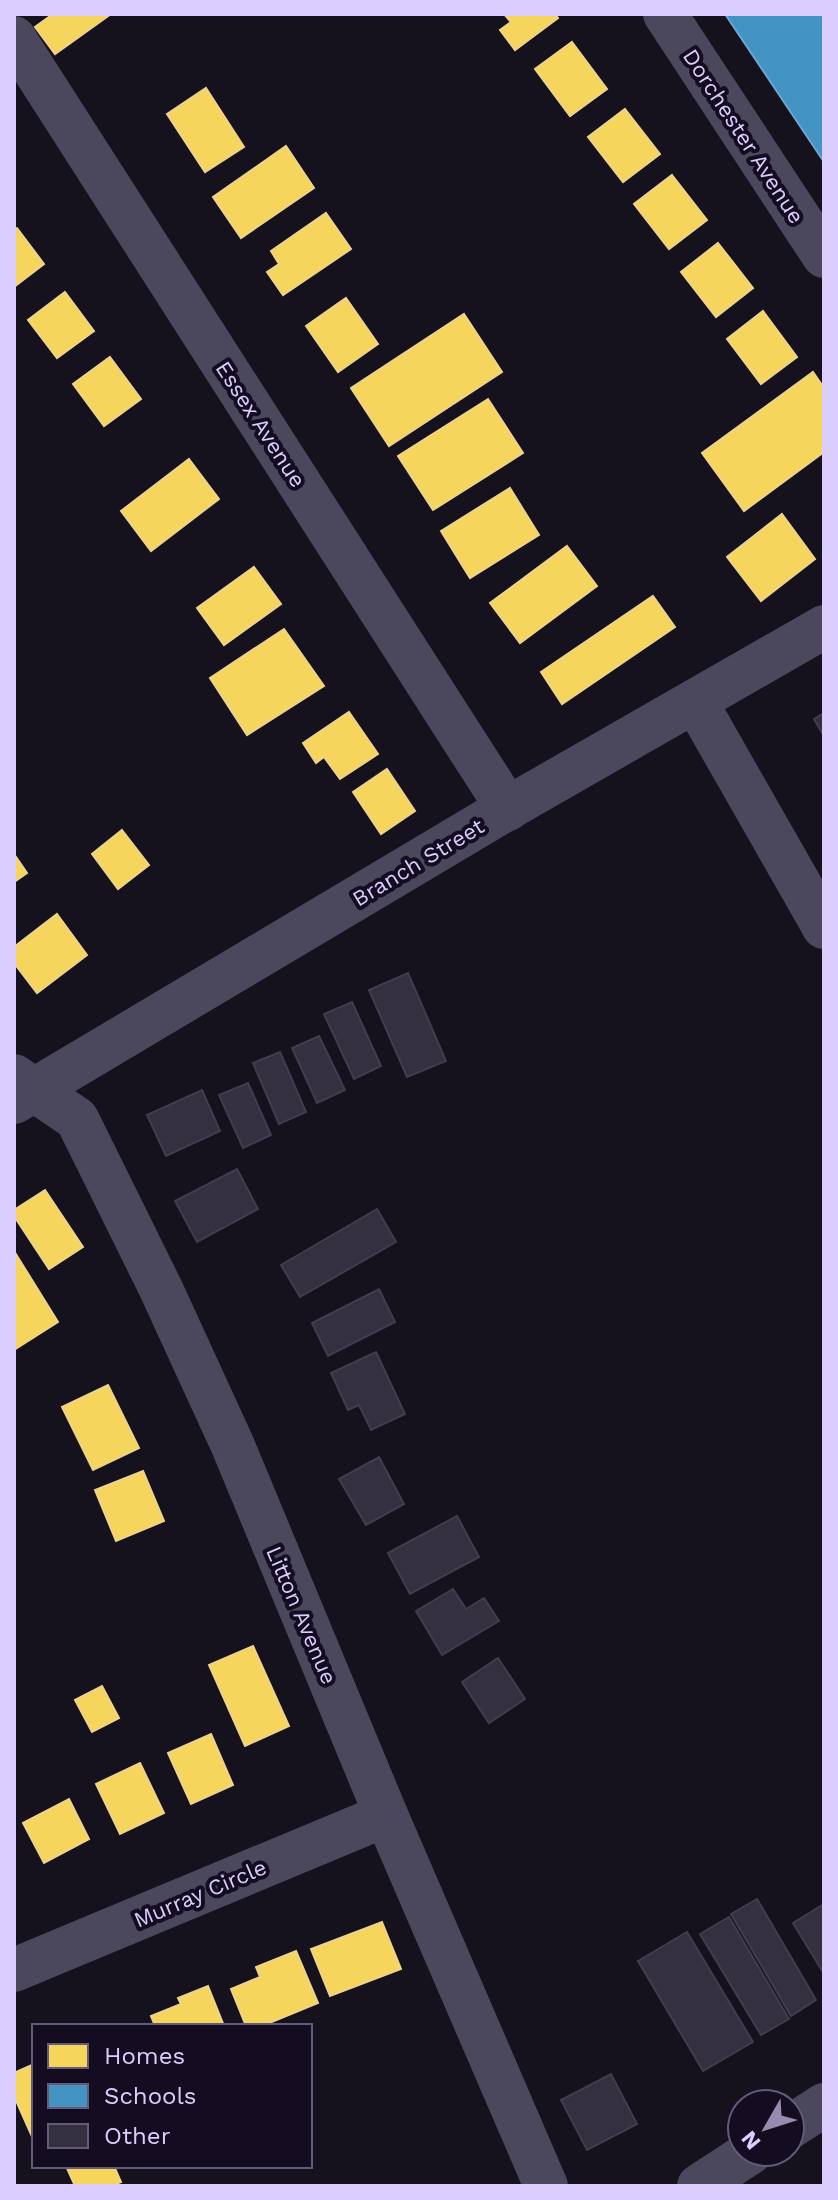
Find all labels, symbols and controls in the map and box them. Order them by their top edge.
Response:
street label: Dorchester Avenue [678,44,809,228]
street label: Essex Avenue [211,357,311,492]
street label: Branch Street [348,813,488,911]
street label: Litton Avenue [261,1543,342,1688]
street label: Murray Circle [130,1854,270,1933]
legend [32,2024,312,2168]
text: Homes [104,2042,185,2070]
text: Schools [104,2082,196,2110]
north arrow [726,2088,806,2168]
text: Other [104,2122,171,2150]
text: N [736,2126,766,2154]

